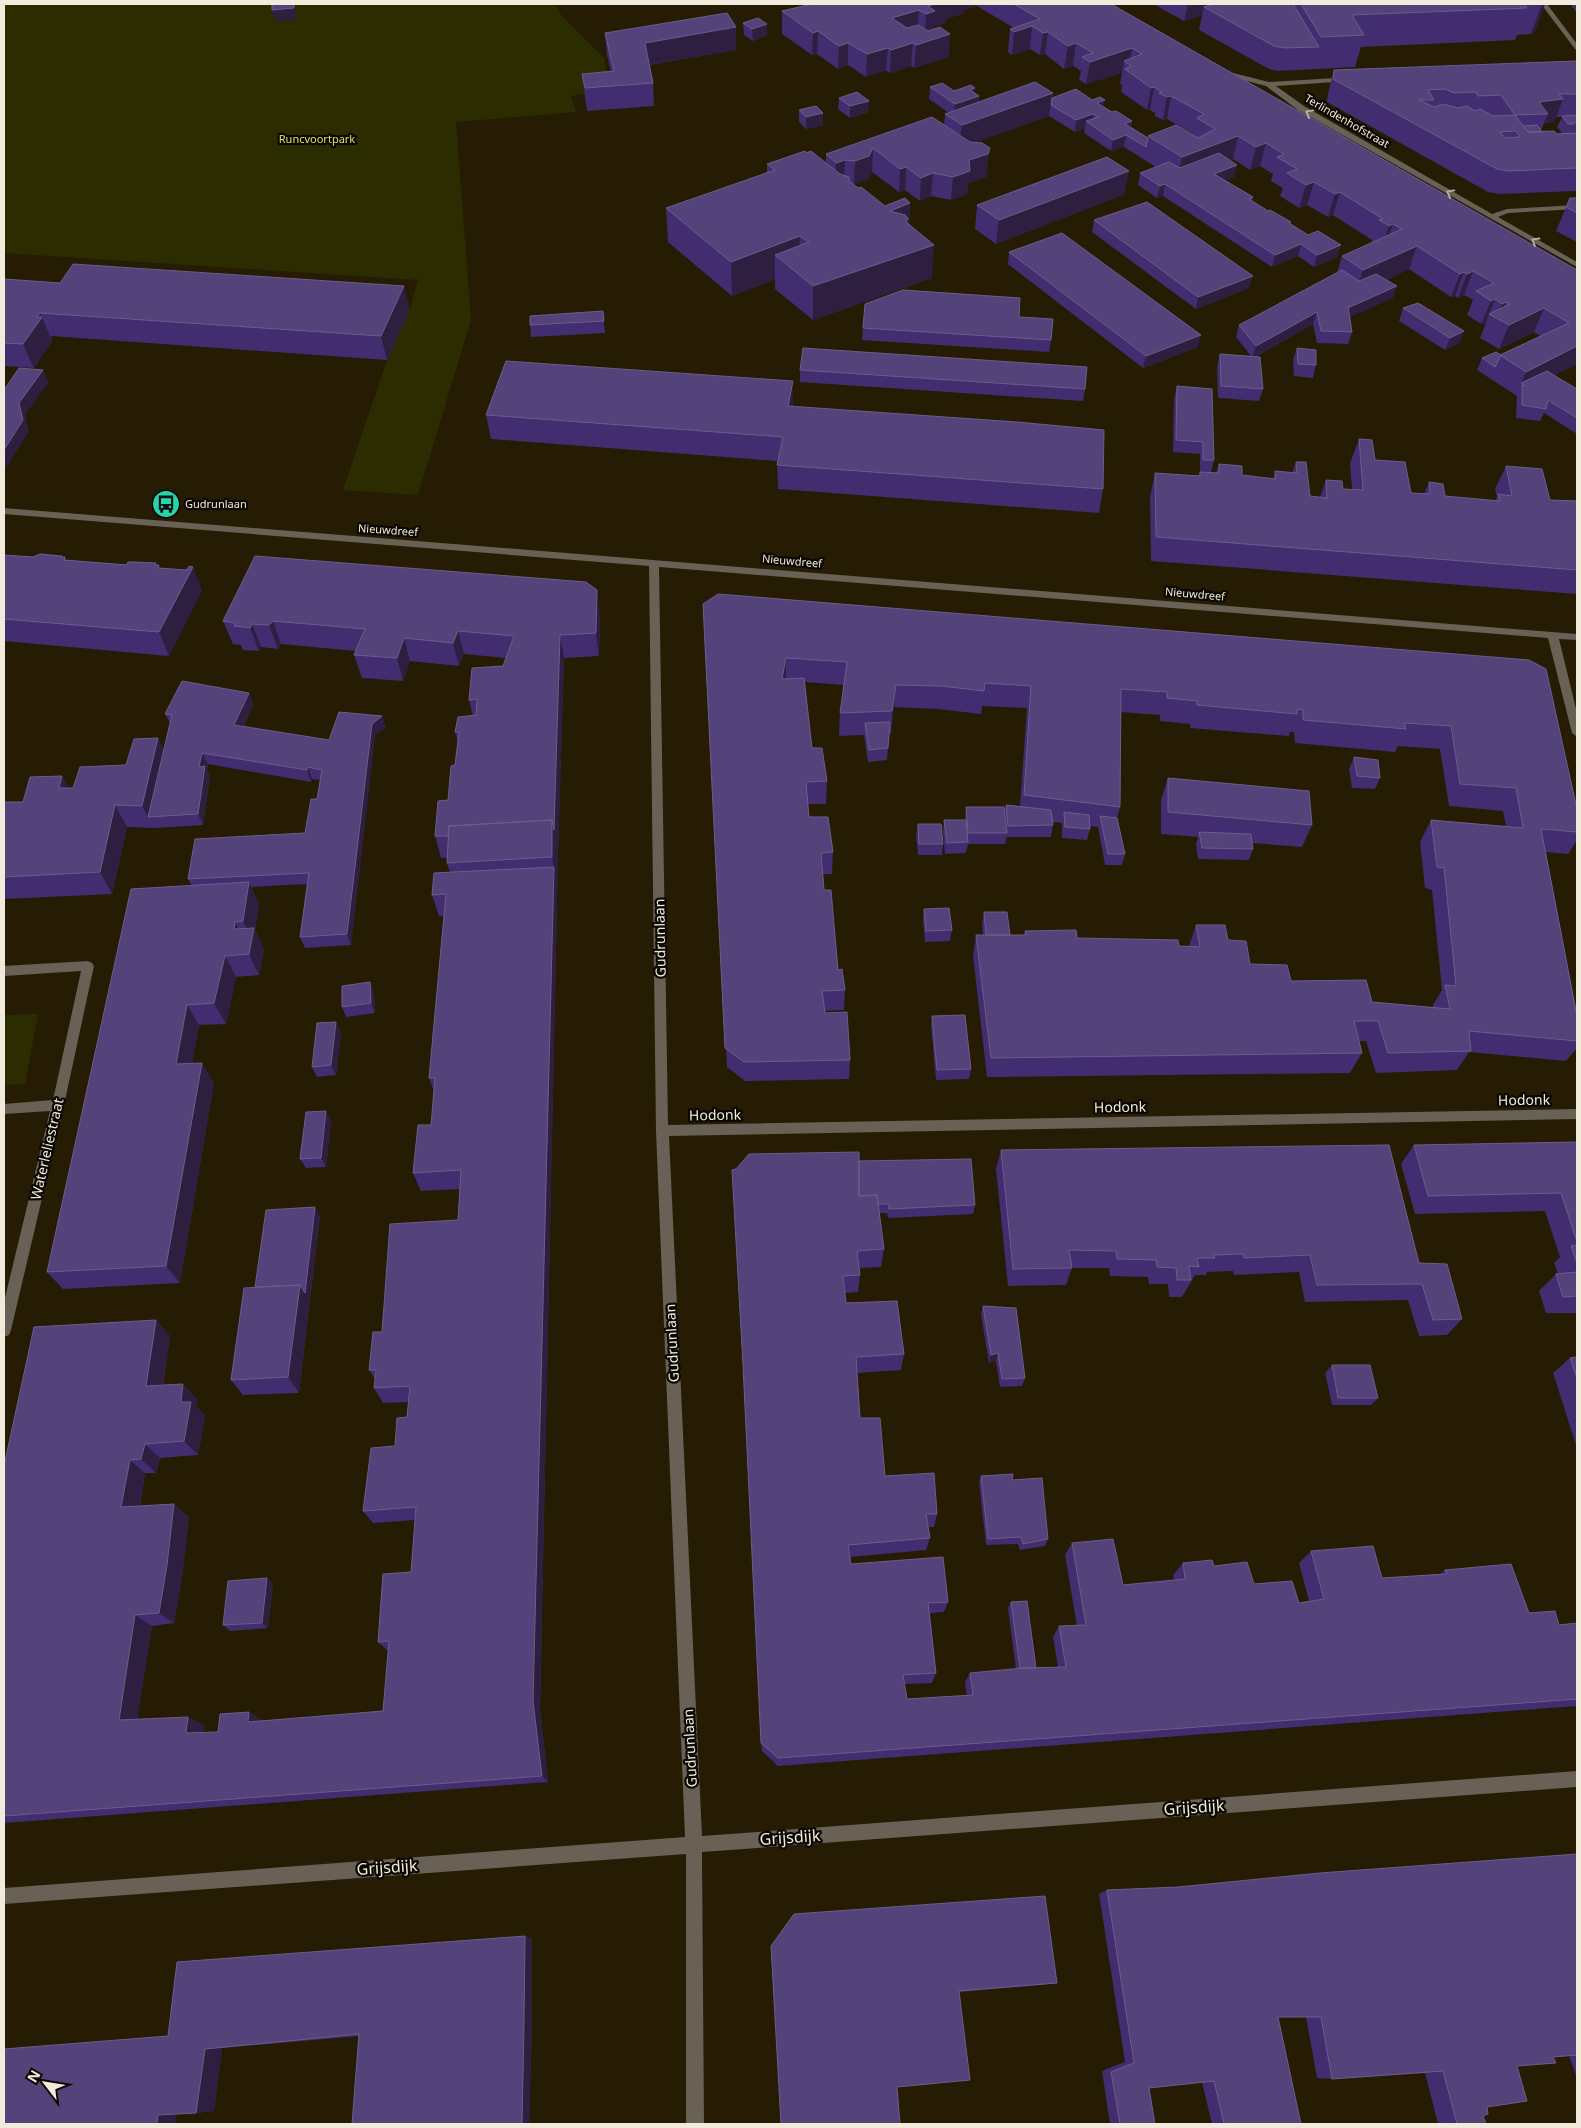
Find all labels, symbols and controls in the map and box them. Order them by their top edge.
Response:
street label: Terlindenhofstraat [1302,90,1392,151]
one-way arrow [1305,109,1314,119]
park label: Runcvoortpark [279,131,355,146]
one-way arrow [1447,189,1456,199]
one-way arrow [1532,237,1541,247]
bus stop icon: Gudrunlaan [151,489,181,519]
place label: Gudrunlaan [185,496,247,511]
street label: Nieuwdreef [358,520,420,539]
street label: Nieuwdreef [761,550,824,571]
street label: Nieuwdreef [1164,583,1227,604]
street label: Gudrunlaan [649,899,670,977]
street label: Hodonk [1498,1090,1551,1109]
street label: Waterleliestraat [26,1096,67,1202]
street label: Hodonk [1094,1097,1147,1116]
street label: Hodonk [689,1105,742,1124]
street label: Gudrunlaan [660,1303,683,1383]
street label: Gudrunlaan [678,1708,701,1788]
street label: Grijsdijk [1163,1794,1226,1820]
street label: Grijsdijk [759,1824,822,1850]
street label: Grijsdijk [356,1854,419,1880]
north arrow [20,2058,70,2108]
text: N [22,2066,45,2086]

